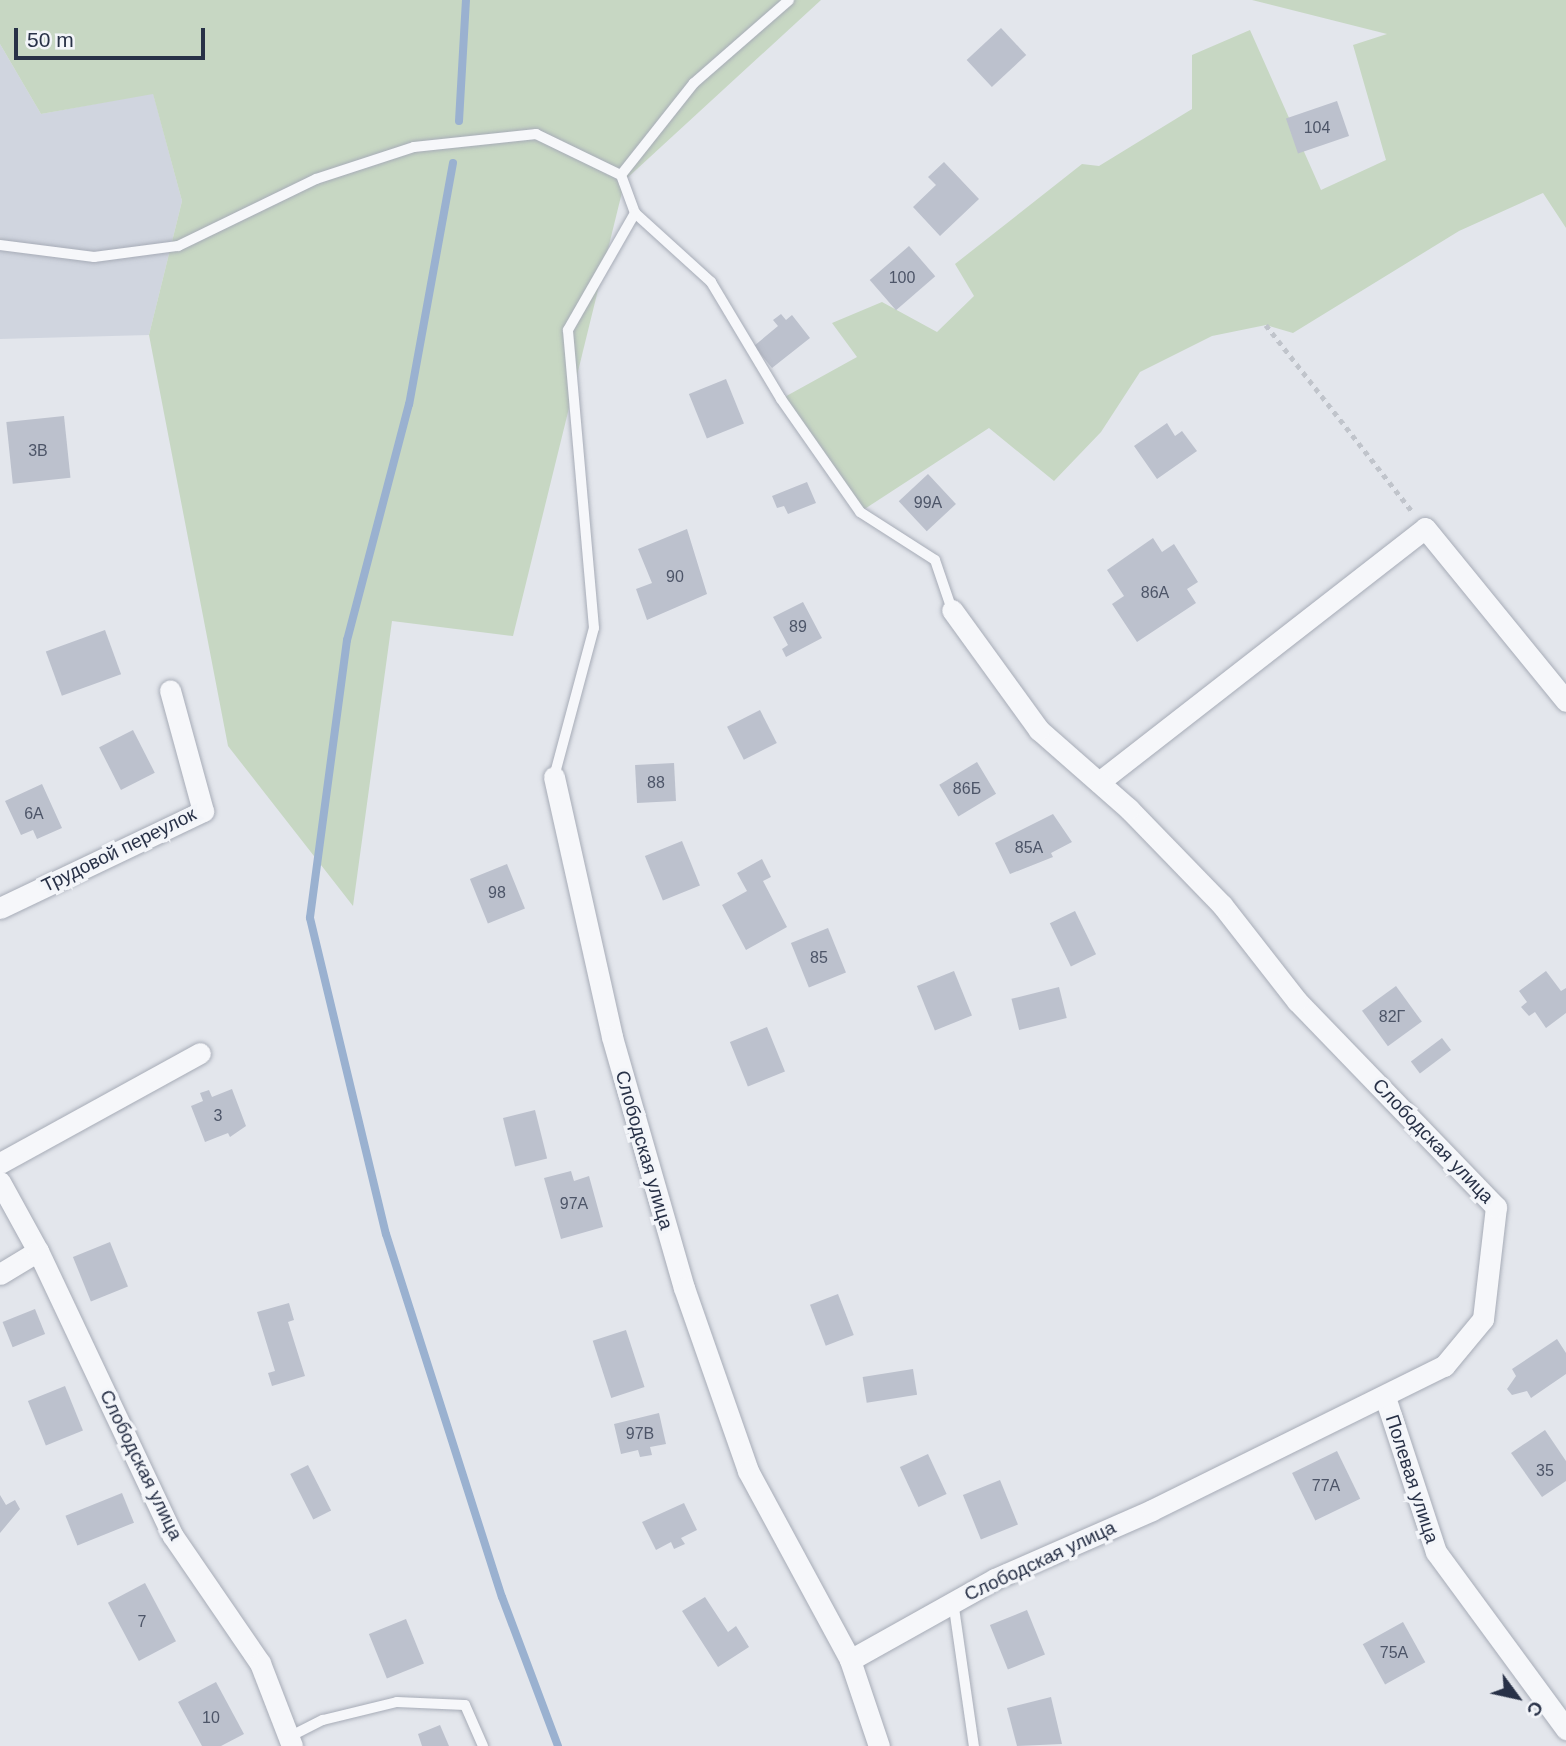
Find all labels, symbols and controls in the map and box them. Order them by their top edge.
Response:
scale bar [18,14,208,58]
text: 50 m [27,28,74,51]
house number: 104 [1304,118,1330,138]
house number: 100 [889,268,915,288]
house number: 3В [28,441,48,461]
house number: 99А [914,493,942,513]
house number: 90 [666,567,684,587]
house number: 86А [1141,583,1169,603]
house number: 89 [789,617,807,637]
house number: 88 [647,773,665,793]
house number: 86Б [953,779,981,799]
street label: Трудовой переулок [38,803,200,897]
house number: 6А [24,804,44,824]
house number: 85А [1015,838,1043,858]
house number: 98 [488,883,506,903]
house number: 85 [810,948,828,968]
house number: 82Г [1379,1007,1405,1027]
street label: Слободская улица [610,1068,678,1232]
street label: Слободская улица [1368,1074,1498,1208]
house number: 3 [214,1106,222,1126]
house number: 97А [560,1194,588,1214]
street label: Слободская улица [95,1386,187,1544]
street label: Полевая улица [1380,1412,1444,1546]
house number: 97В [626,1424,654,1444]
house number: 35 [1536,1461,1554,1481]
house number: 77А [1312,1476,1340,1496]
street label: Слободская улица [961,1516,1119,1606]
house number: 7 [138,1612,146,1632]
house number: 75А [1380,1643,1408,1663]
north arrow [1482,1662,1552,1732]
text: С [1522,1697,1548,1720]
house number: 10 [202,1708,220,1728]

